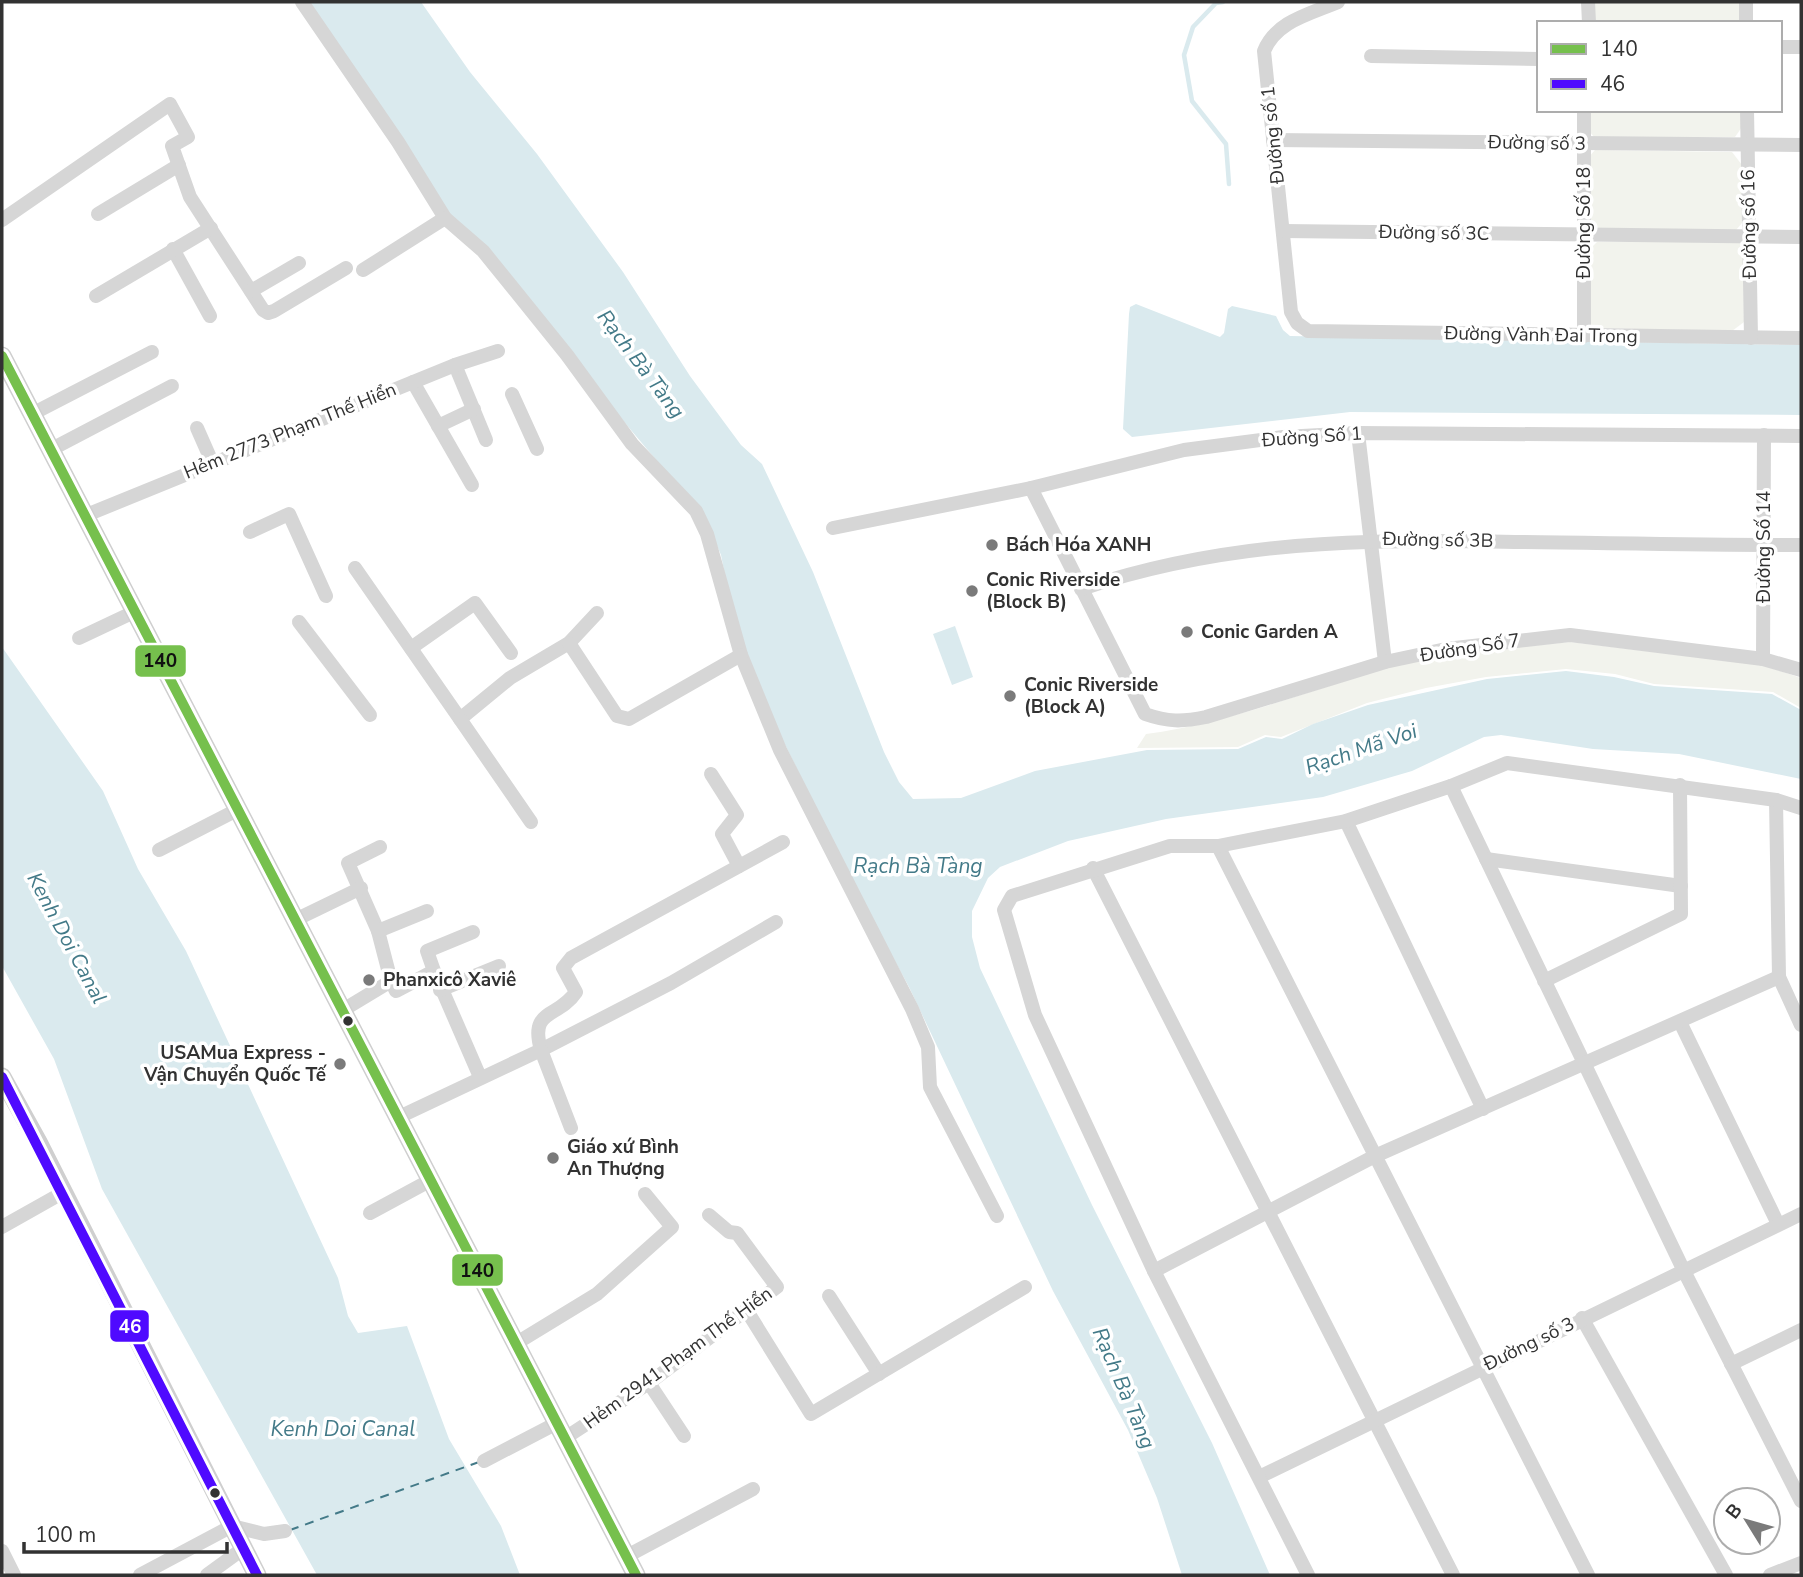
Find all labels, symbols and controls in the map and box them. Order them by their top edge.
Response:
legend [1537,21,1782,112]
text: 140 [1600,35,1638,63]
text: 46 [1600,70,1625,98]
street label: Đường số 1 [1255,85,1291,186]
street label: Đường số 3 [1487,129,1586,157]
street label: Đường Số 18 [1571,167,1597,280]
street label: Đường số 16 [1735,169,1763,280]
street label: Đường số 3C [1377,219,1490,247]
water label: Rạch Bà Tàng [591,304,691,424]
street label: Đường Vành Đai Trong [1443,320,1638,350]
street label: Hẻm 2773 Phạm Thế Hiển [180,376,400,486]
street label: Đường Số 1 [1260,421,1363,454]
street label: Đường Số 14 [1751,491,1777,604]
street label: Đường số 3B [1381,526,1494,554]
place label: Bách Hóa XANH [1006,532,1151,558]
marker: Bách Hóa XANH [984,537,1000,553]
place label: Conic Riverside (Block B) [986,567,1120,615]
marker: Conic Riverside (Block B) [964,583,980,599]
place label: Conic Garden A [1201,619,1339,645]
marker: Conic Garden A [1179,624,1195,640]
street label: Đường Số 7 [1417,627,1522,669]
line badge: 140 [134,644,187,678]
text: 140 [143,648,177,674]
place label: Conic Riverside (Block A) [1024,672,1158,720]
marker: Conic Riverside (Block A) [1002,688,1018,704]
water label: Rạch Mã Voi [1301,716,1422,781]
water label: Rạch Bà Tàng [853,852,983,880]
water label: Kenh Doi Canal [21,867,113,1009]
place label: Phanxicô Xaviê [383,967,516,993]
marker: Phanxicô Xaviê [361,972,377,988]
unlabelled marker [341,1014,355,1028]
place label: USAMua Express - Vận Chuyển Quốc Tế [143,1040,328,1088]
marker: USAMua Express - Vận Chuyển Quốc Tế [332,1056,348,1072]
place label: Giáo xứ Bình An Thượng [567,1134,679,1182]
marker: Giáo xứ Bình An Thượng [545,1150,561,1166]
line badge: 140 [451,1253,504,1287]
text: 140 [460,1258,494,1284]
street label: Hẻm 2941 Phạm Thế Hiển [578,1281,778,1435]
line badge: 46 [109,1309,150,1343]
street label: Đường số 3 [1478,1311,1579,1378]
text: 46 [119,1314,141,1340]
water label: Rạch Bà Tàng [1086,1323,1162,1453]
water label: Kenh Doi Canal [270,1415,416,1443]
unlabelled marker [208,1486,222,1500]
north arrow [1712,1486,1782,1556]
text: B [1720,1498,1749,1524]
scale bar [24,1510,228,1554]
text: 100 m [35,1521,96,1549]

